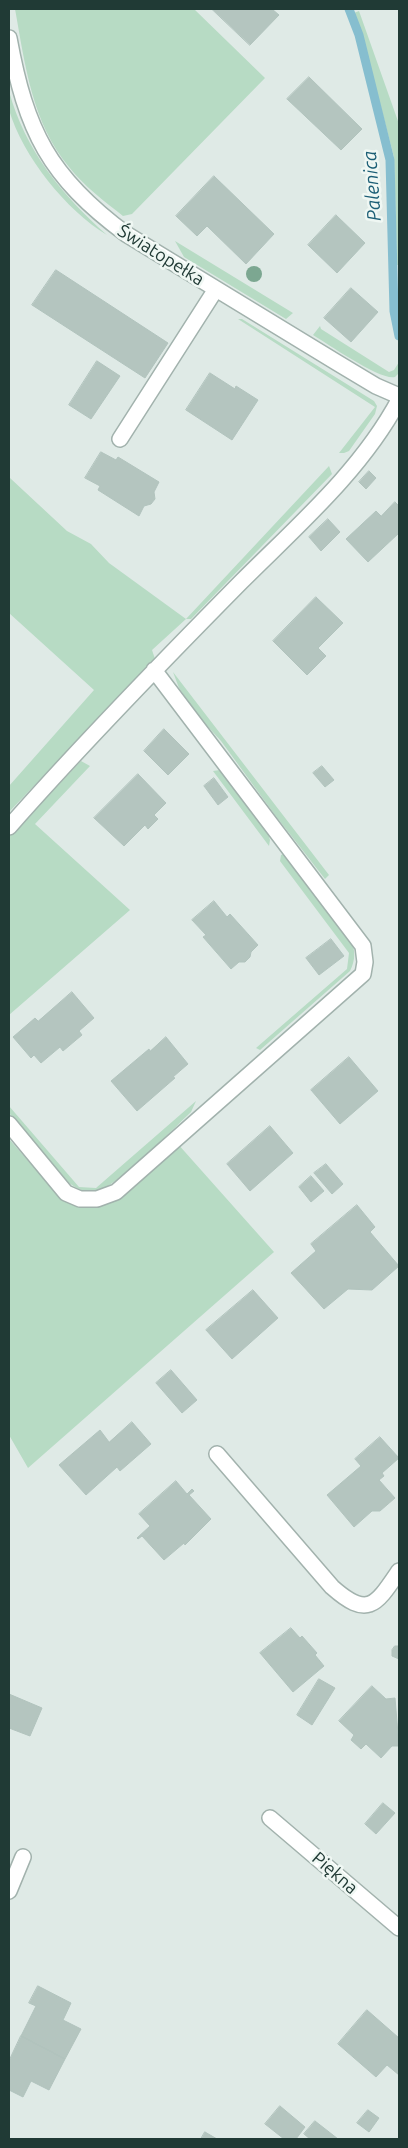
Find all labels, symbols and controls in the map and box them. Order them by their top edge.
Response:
water label: Palenica [358,150,386,222]
street label: Światopełka [114,220,208,290]
street label: Piękna [308,1847,362,1899]

